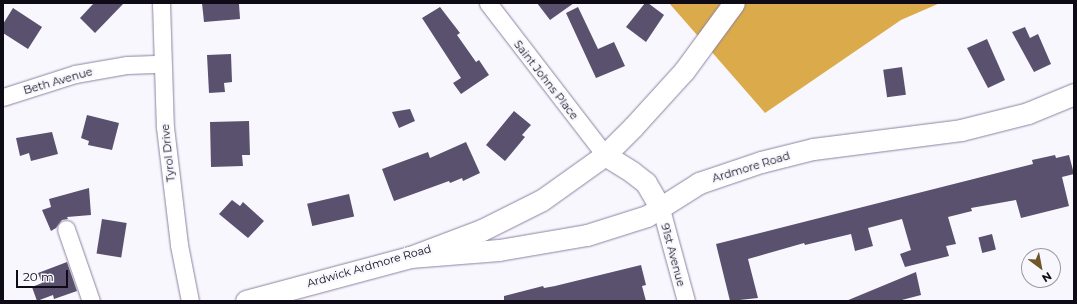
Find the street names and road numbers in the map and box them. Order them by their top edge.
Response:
street label: Saint Johns Place [511,38,581,122]
street label: Beth Avenue [22,65,94,97]
street label: Tyrol Drive [158,123,178,183]
street label: Ardmore Road [710,149,792,185]
street label: 91st Avenue [658,222,688,288]
street label: Ardwick Ardmore Road [305,242,433,290]

